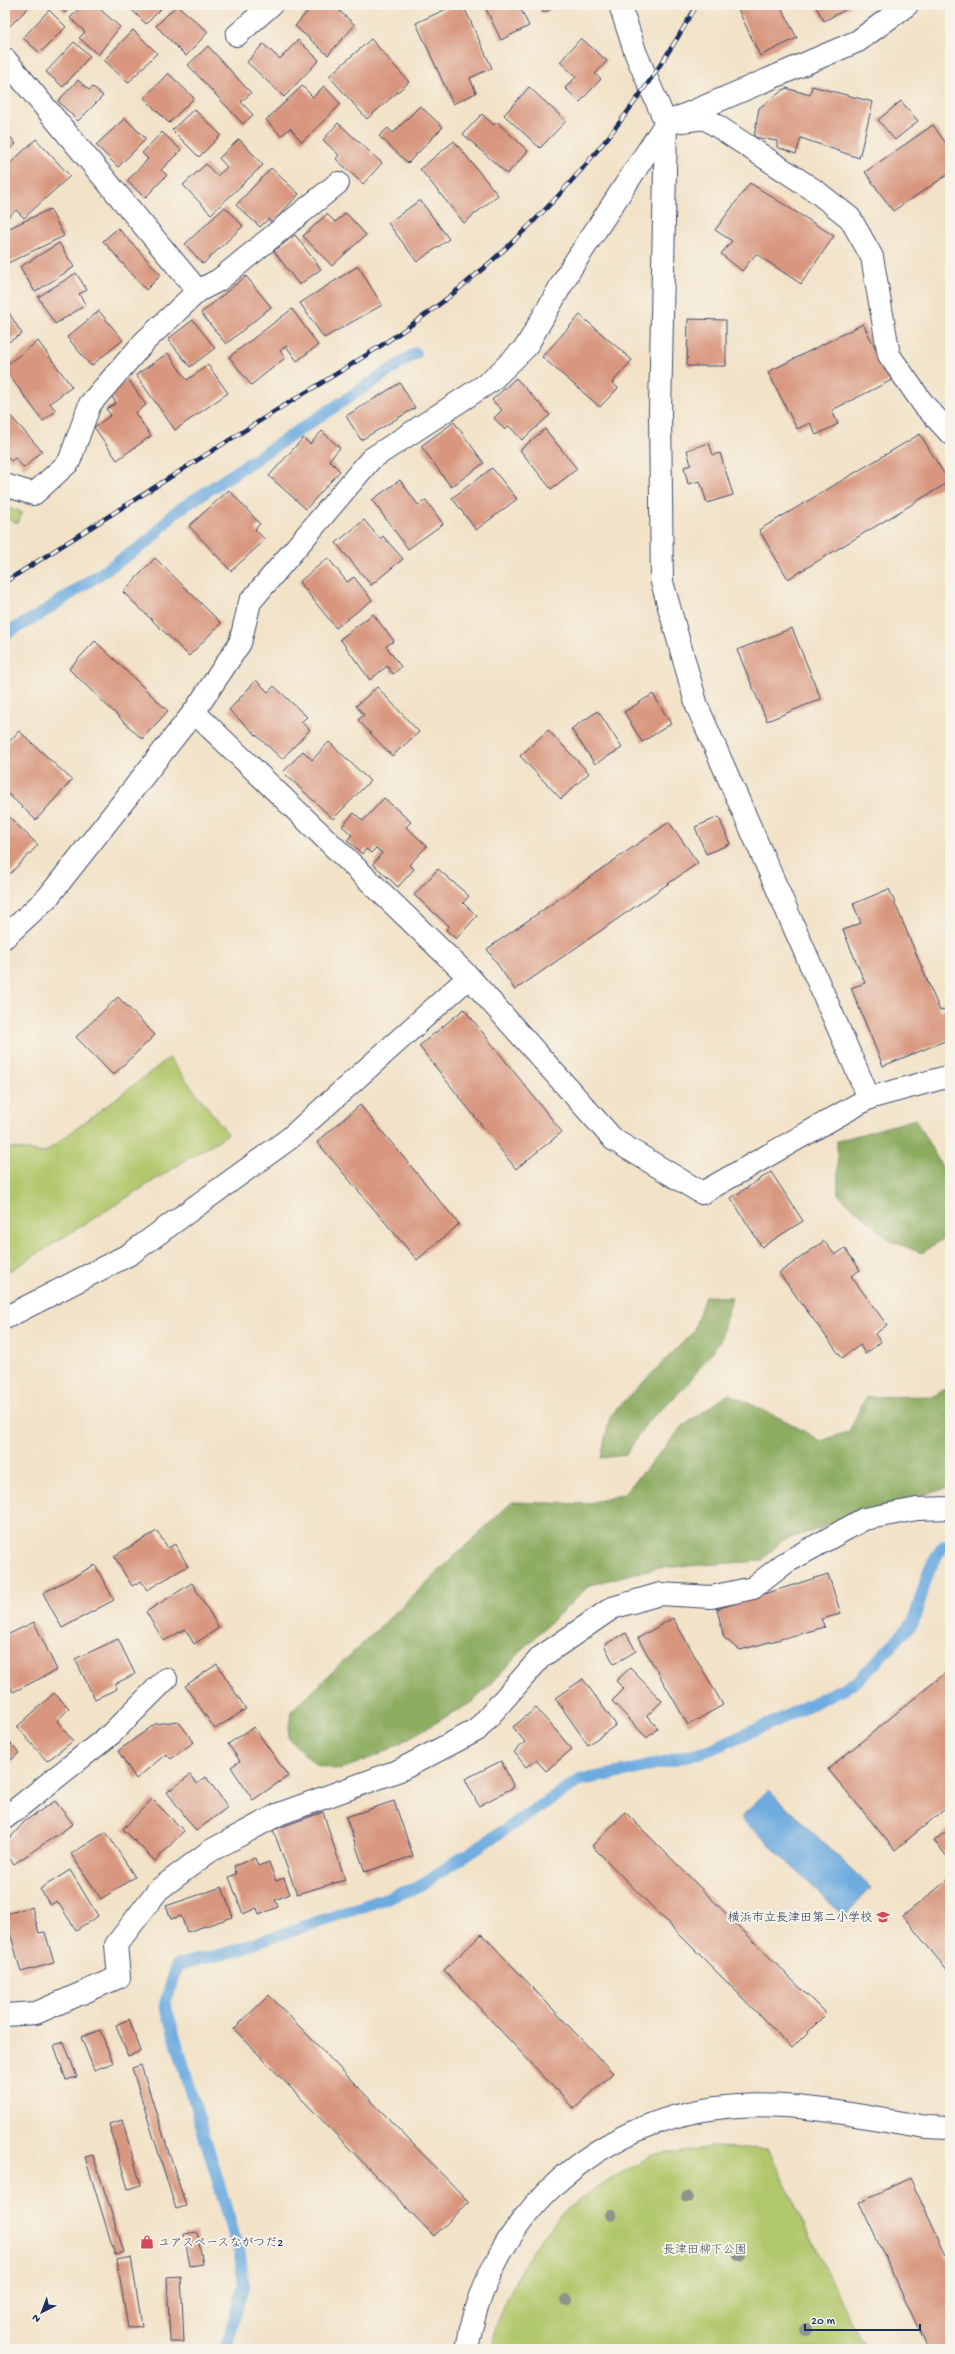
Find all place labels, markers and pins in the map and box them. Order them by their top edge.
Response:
school or university icon: 横浜市立長津田第二小学校 [875,1909,891,1925]
place label: 横浜市立長津田第二小学校 [728,1911,872,1926]
shop icon: ユアスペースながつだ2 [139,2234,155,2250]
place label: ユアスペースながつだ2 [158,2237,283,2251]

